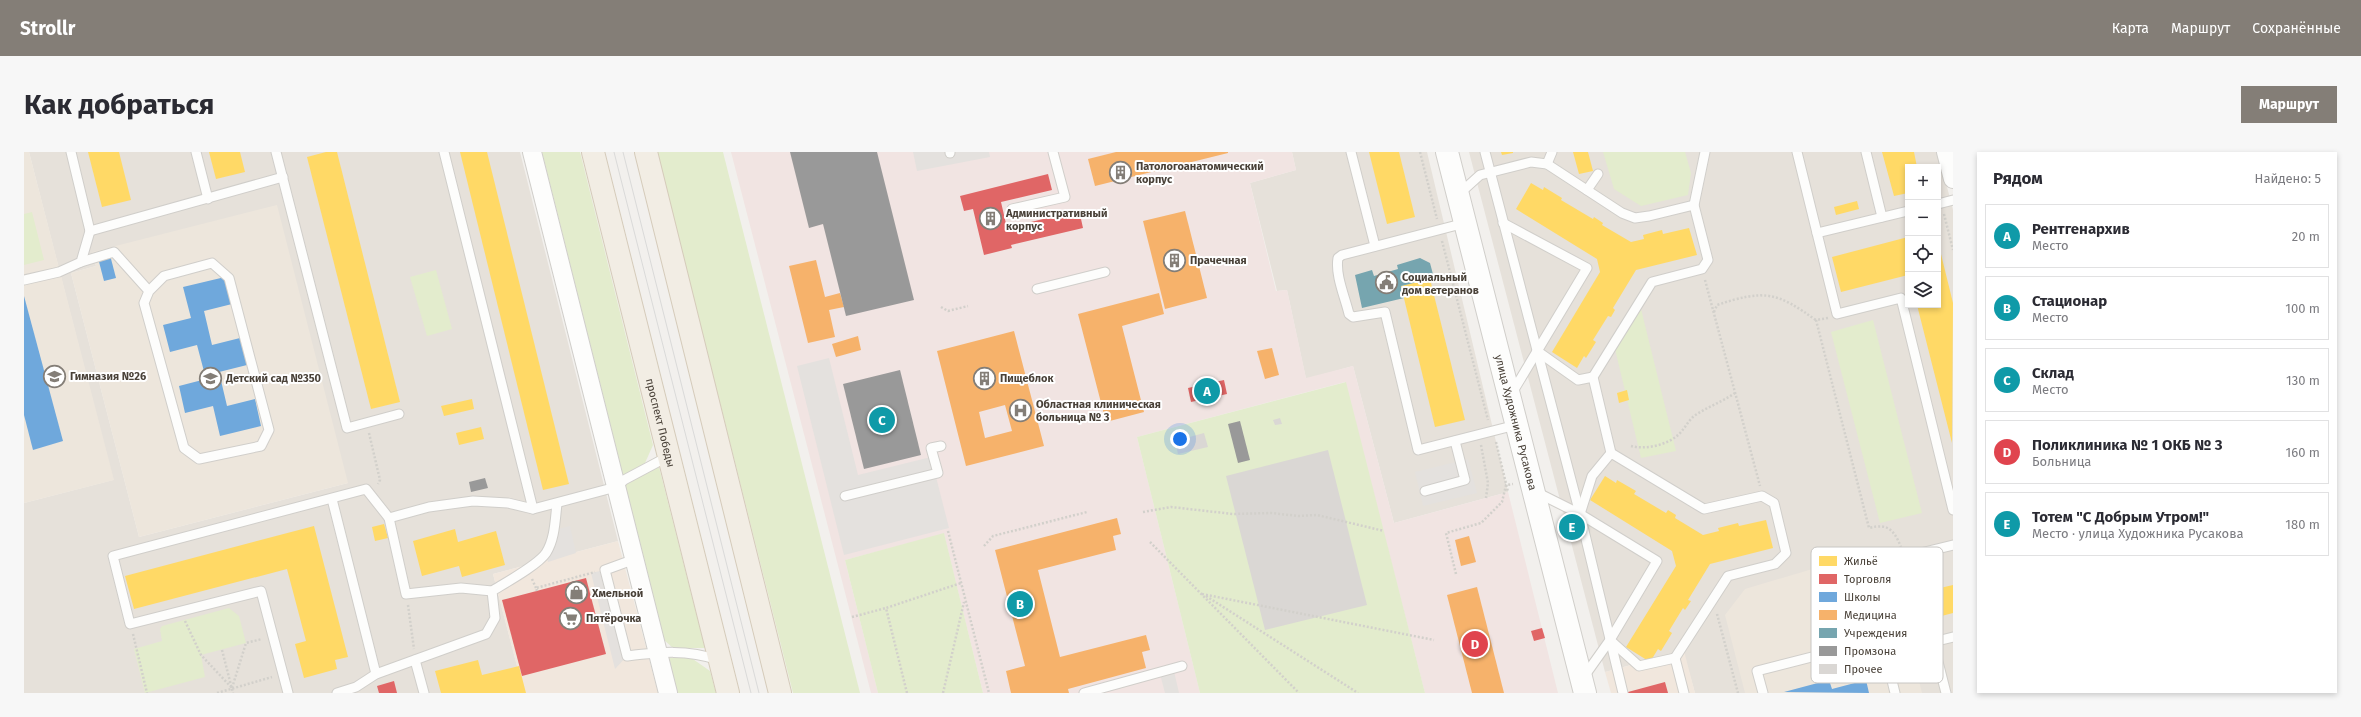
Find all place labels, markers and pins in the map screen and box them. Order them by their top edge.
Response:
building icon: Патологоанатомический корпус [1107,159,1133,185]
place label: Патологоанатомический корпус [1136,160,1264,186]
building icon: Административный корпус [977,206,1003,232]
place label: Административный корпус [1005,207,1107,233]
building icon: Прачечная [1162,247,1188,273]
place label: Прачечная [1190,254,1247,267]
public building icon: Социальный дом ветеранов [1373,270,1399,296]
place label: Социальный дом ветеранов [1402,271,1479,297]
school or university icon: Гимназия №26 [42,363,68,389]
school or university icon: Детский сад №350 [197,365,223,391]
building icon: Пищеблок [972,365,998,391]
place label: Гимназия №26 [70,370,146,383]
place label: Детский сад №350 [225,372,322,385]
place label: Пищеблок [1000,372,1054,385]
pin: A [1194,376,1220,406]
hospital icon: Областная клиническая больница № 3 [1007,397,1033,423]
place label: Областная клиническая больница № 3 [1036,398,1161,424]
pin: C [869,405,895,435]
pin: E [1559,512,1585,542]
shop icon: Хмельной [563,580,589,606]
place label: Хмельной [591,587,643,600]
pin: B [1007,589,1033,619]
supermarket icon: Пятёрочка [558,605,584,631]
place label: Пятёрочка [586,612,641,625]
pin: D [1462,629,1488,659]

